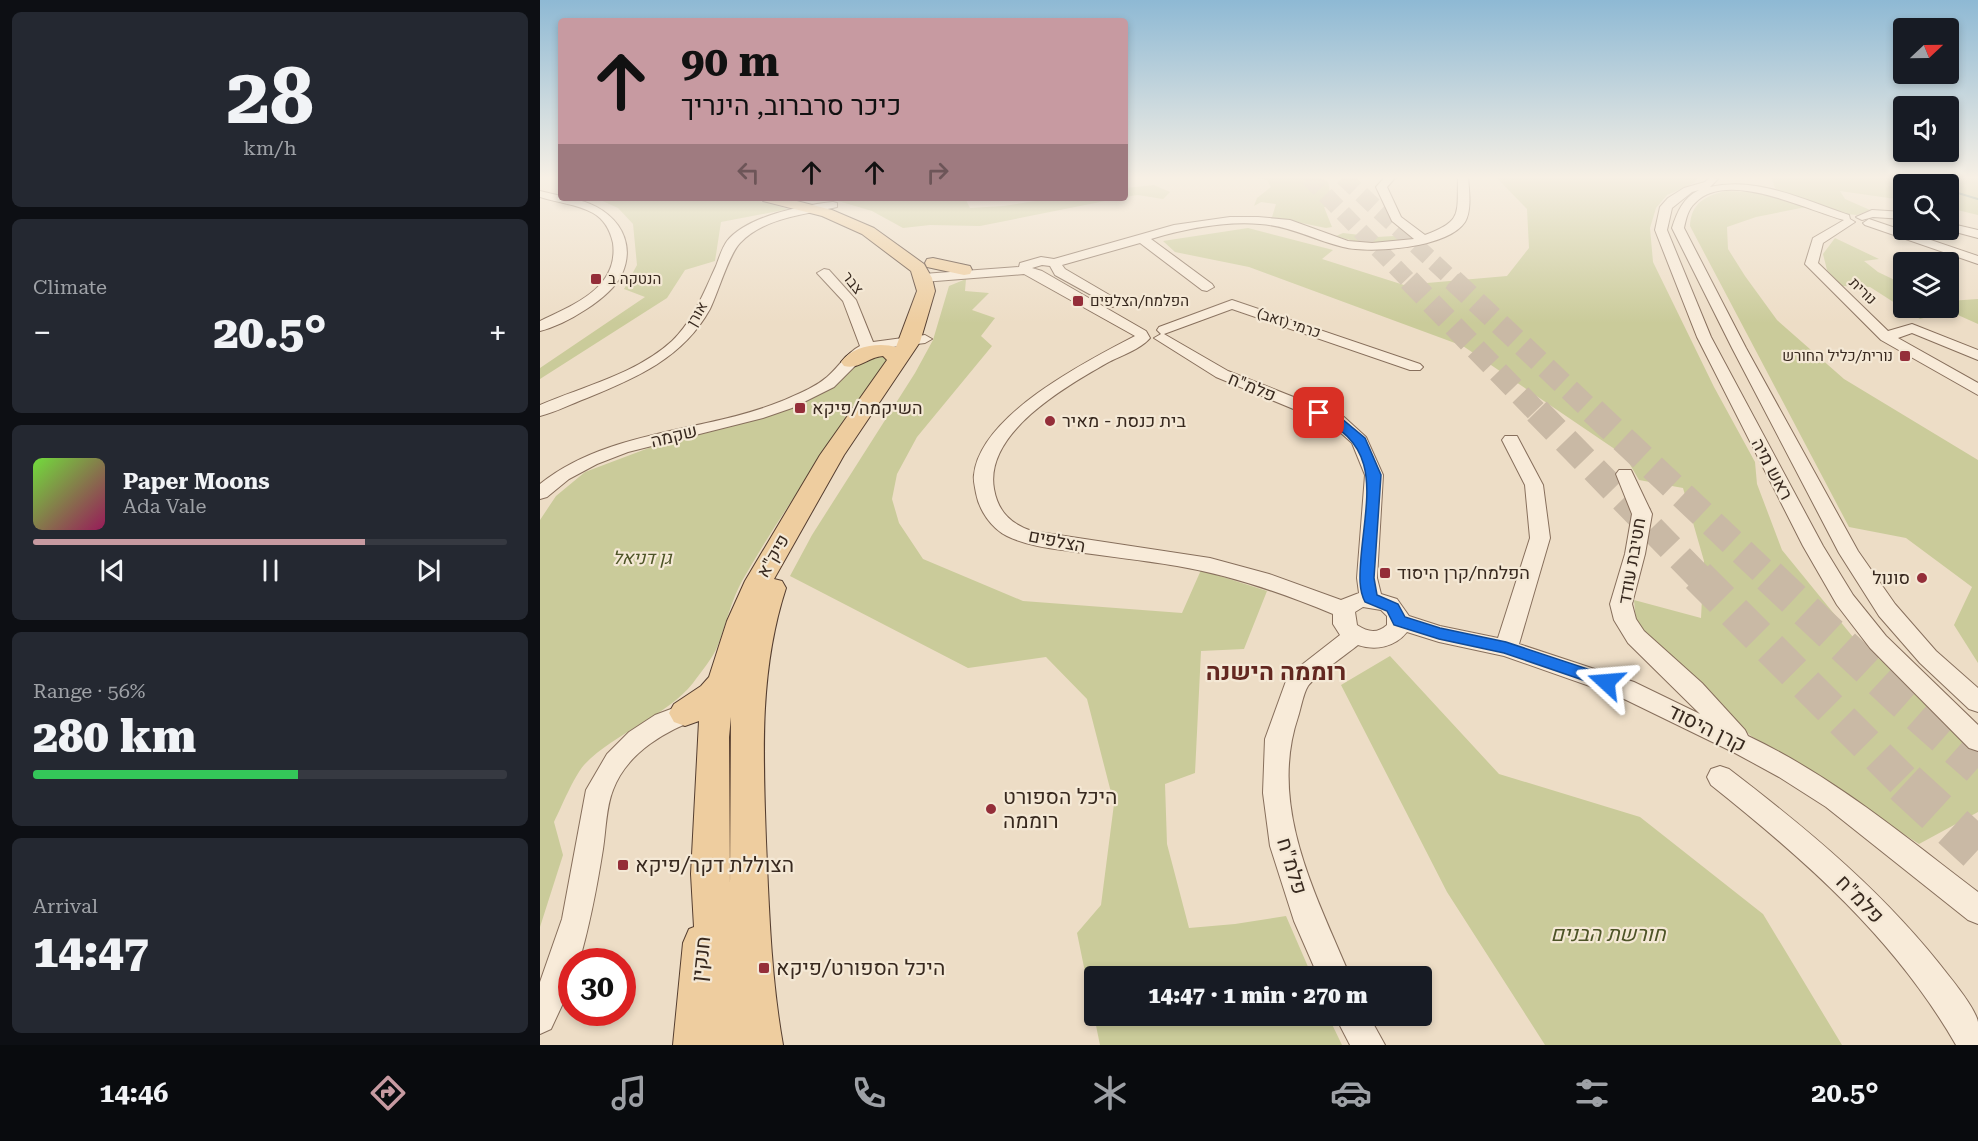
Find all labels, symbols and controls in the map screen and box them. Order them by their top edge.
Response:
north arrow [1893,18,1959,84]
map controls [1893,18,1959,318]
text: 90 m [681,37,779,86]
icon: ahead [582,42,660,120]
text: 28 [226,51,314,142]
text: כיכר סרברוב, הינריך [681,90,901,122]
button: sound [1893,96,1959,162]
text: km/h [243,136,297,160]
icon: left [732,156,765,189]
icon: ahead [795,156,828,189]
icon: ahead [858,156,891,189]
icon: right [921,156,954,189]
button: search [1893,174,1959,240]
button: layers [1893,252,1959,318]
street label: צבר [839,268,867,298]
place label: הנטקה ב [608,270,661,288]
marker: הנטקה ב [589,272,603,286]
street label: נורית [1846,274,1880,308]
text: Climate [33,275,107,299]
place label: הפלמח/הצלפים [1090,292,1189,310]
marker: הפלמח/הצלפים [1071,294,1085,308]
street label: אורן [683,298,711,330]
street label: כרמי (זאב) [1255,304,1323,342]
text: 20.5° [213,306,327,359]
text: − [33,313,51,352]
text: + [489,313,507,352]
place label: נורית/כליל החורש [1782,347,1893,365]
marker: נורית/כליל החורש [1898,349,1912,363]
street label: פלמ"ח [1225,367,1279,406]
pin [1293,387,1344,438]
icon: arrive [1302,396,1335,429]
place label: השיקמה/פיקא [812,397,923,418]
marker: השיקמה/פיקא [793,401,807,415]
place label: בית כנסת - מאיר [1062,410,1186,431]
marker: בית כנסת - מאיר [1043,414,1057,428]
street label: שקמה [648,420,699,451]
street label: ראש מיה [1748,434,1797,503]
text: Paper Moons [123,469,270,494]
text: Ada Vale [123,494,206,518]
street label: חטיבת עודד [1614,516,1649,606]
street label: הצלפים [1027,525,1087,556]
street label: פיק"א [752,530,793,581]
park label: גן דניאל [613,547,672,568]
icon: previous [96,554,129,587]
icon: pause [254,554,287,587]
icon: next [412,554,445,587]
place label: הפלמח/קרן היסוד [1397,562,1530,583]
marker: הפלמח/קרן היסוד [1378,566,1392,580]
place label: סונול [1872,567,1910,588]
marker: סונול [1915,571,1929,585]
position arrow [1574,650,1638,714]
district label: רוממה הישנה [1206,658,1346,686]
text: Range · 56% [33,679,145,703]
street label: קרן היסוד [1664,699,1750,757]
text: 280 km [33,710,196,763]
place label: היכל הספורט רוממה [1003,785,1117,833]
marker: היכל הספורט רוממה [984,802,998,816]
street label: פלמ"ח [1272,835,1312,897]
place label: הצוללת דקר/פיקא [635,853,794,877]
marker: הצוללת דקר/פיקא [616,858,630,872]
street label: פלמ"ח [1831,870,1889,928]
text: Arrival [33,894,98,918]
park label: חורשת הבנים [1550,922,1667,946]
text: 14:47 [33,925,149,978]
street label: חנקין [687,935,715,983]
speed limit sign: 30 [558,948,636,1026]
place label: היכל הספורט/פיקא [776,956,945,980]
marker: היכל הספורט/פיקא [757,961,771,975]
text: 14:47 · 1 min · 270 m [1148,983,1368,1008]
icon: directions [367,1072,409,1114]
icon: music [608,1072,650,1114]
icon: phone [848,1072,890,1114]
icon: climate [1089,1072,1131,1114]
icon: car [1330,1072,1372,1114]
icon: filters [1571,1072,1613,1114]
text: 14:46 [99,1077,168,1109]
text: 20.5° [1811,1077,1879,1109]

